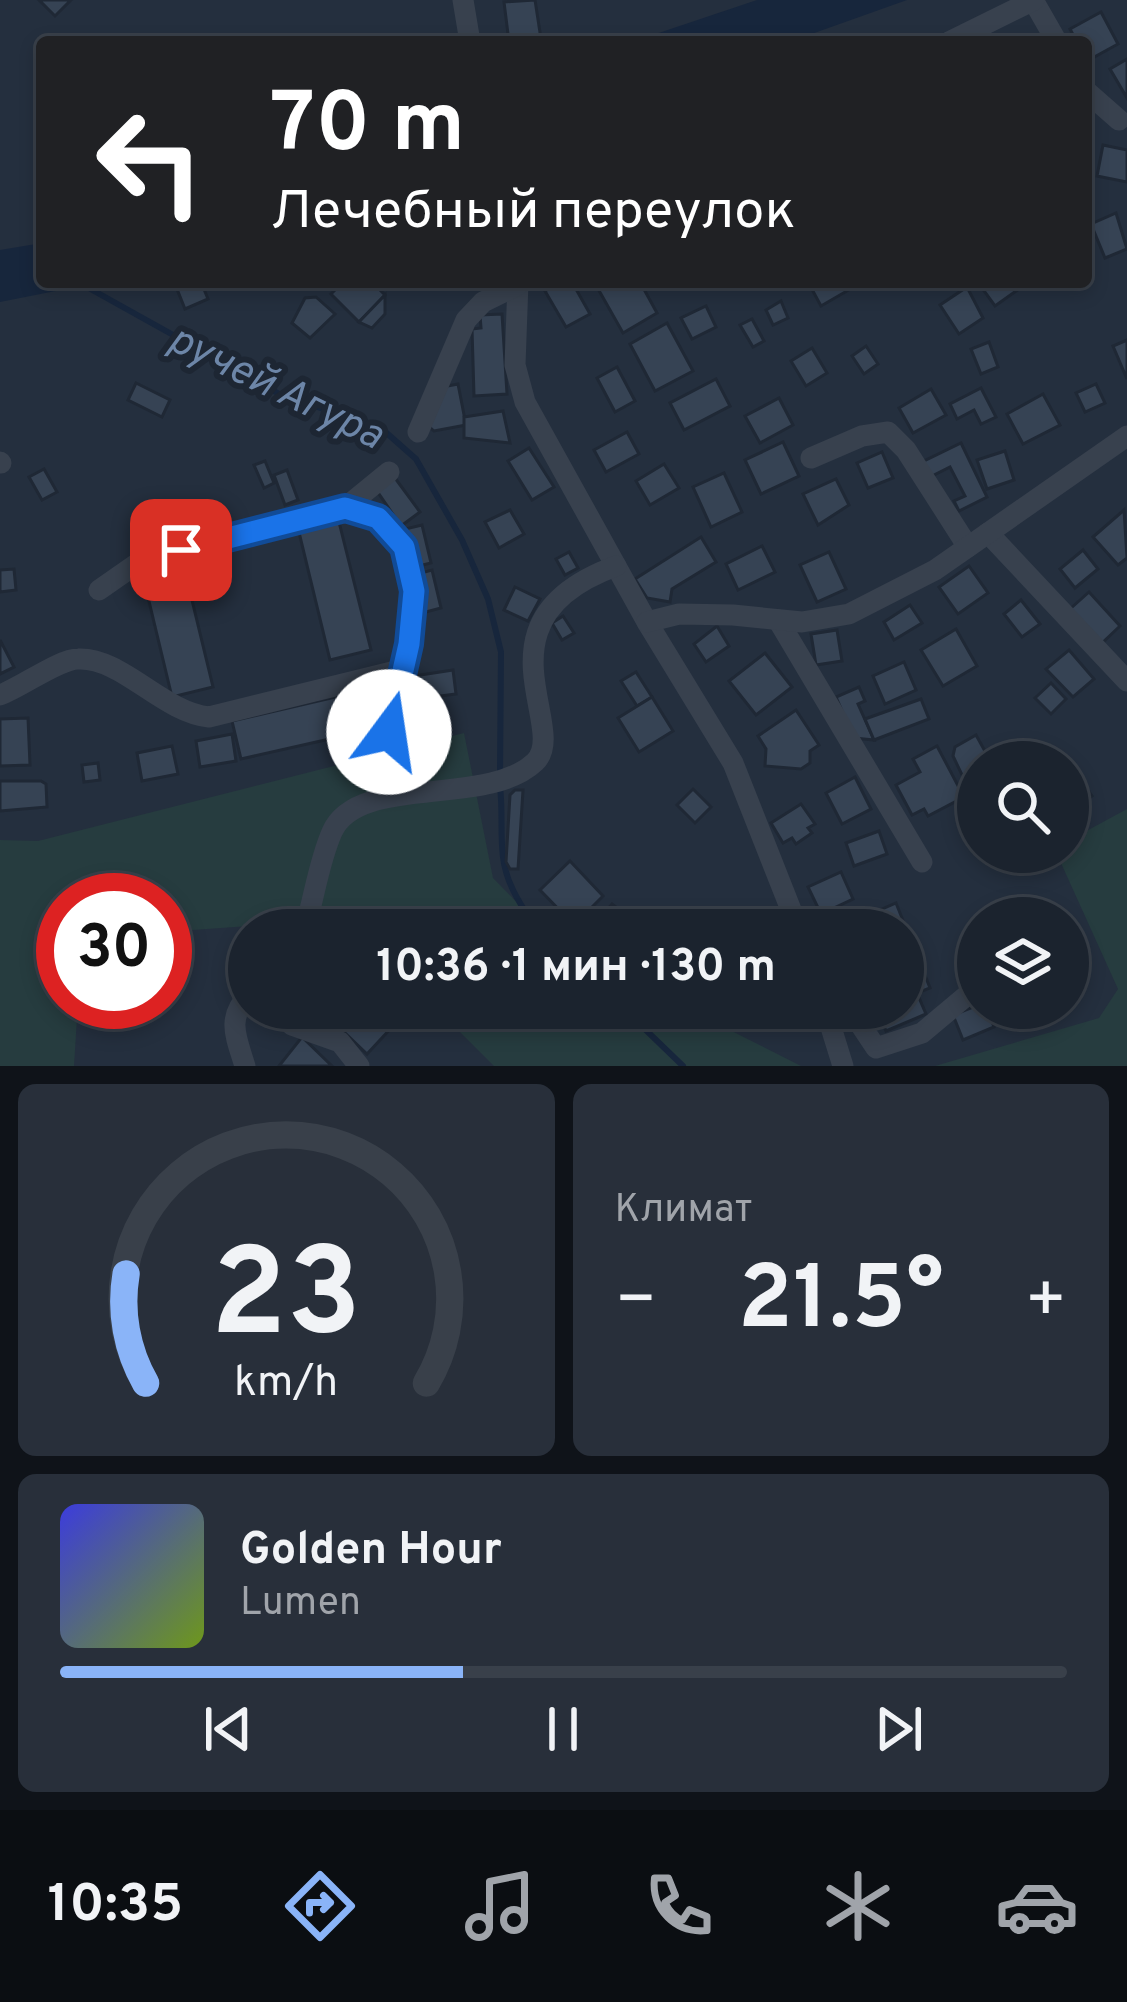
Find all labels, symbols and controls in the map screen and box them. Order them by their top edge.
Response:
text: 70 m [270,75,465,181]
icon: left [72,84,228,240]
text: Лечебный переулок [270,179,796,248]
water label: ручей Агура [159,314,392,464]
pin [130,499,232,601]
icon: arrive [148,517,214,583]
position arrow [326,669,452,795]
map controls [957,741,1089,1029]
button: search [957,741,1089,873]
speed limit sign: 30 [36,873,192,1029]
button: layers [957,897,1089,1029]
text: 10:36 · 1 мин · 130 m [376,940,776,997]
text: Климат [615,1187,752,1236]
text: 23 [211,1222,362,1380]
text: 21.5° [738,1247,944,1360]
text: − [615,1262,657,1345]
text: + [1024,1262,1067,1345]
text: km/h [234,1357,338,1411]
text: Golden Hour [240,1523,502,1580]
text: Lumen [240,1580,361,1629]
icon: previous [195,1696,261,1762]
icon: pause [530,1696,596,1762]
icon: next [866,1696,932,1762]
icon: directions [278,1864,362,1948]
icon: music [458,1864,542,1948]
icon: phone [637,1864,721,1948]
icon: climate [816,1864,900,1948]
icon: car [995,1864,1079,1948]
text: 10:35 [48,1872,183,1941]

